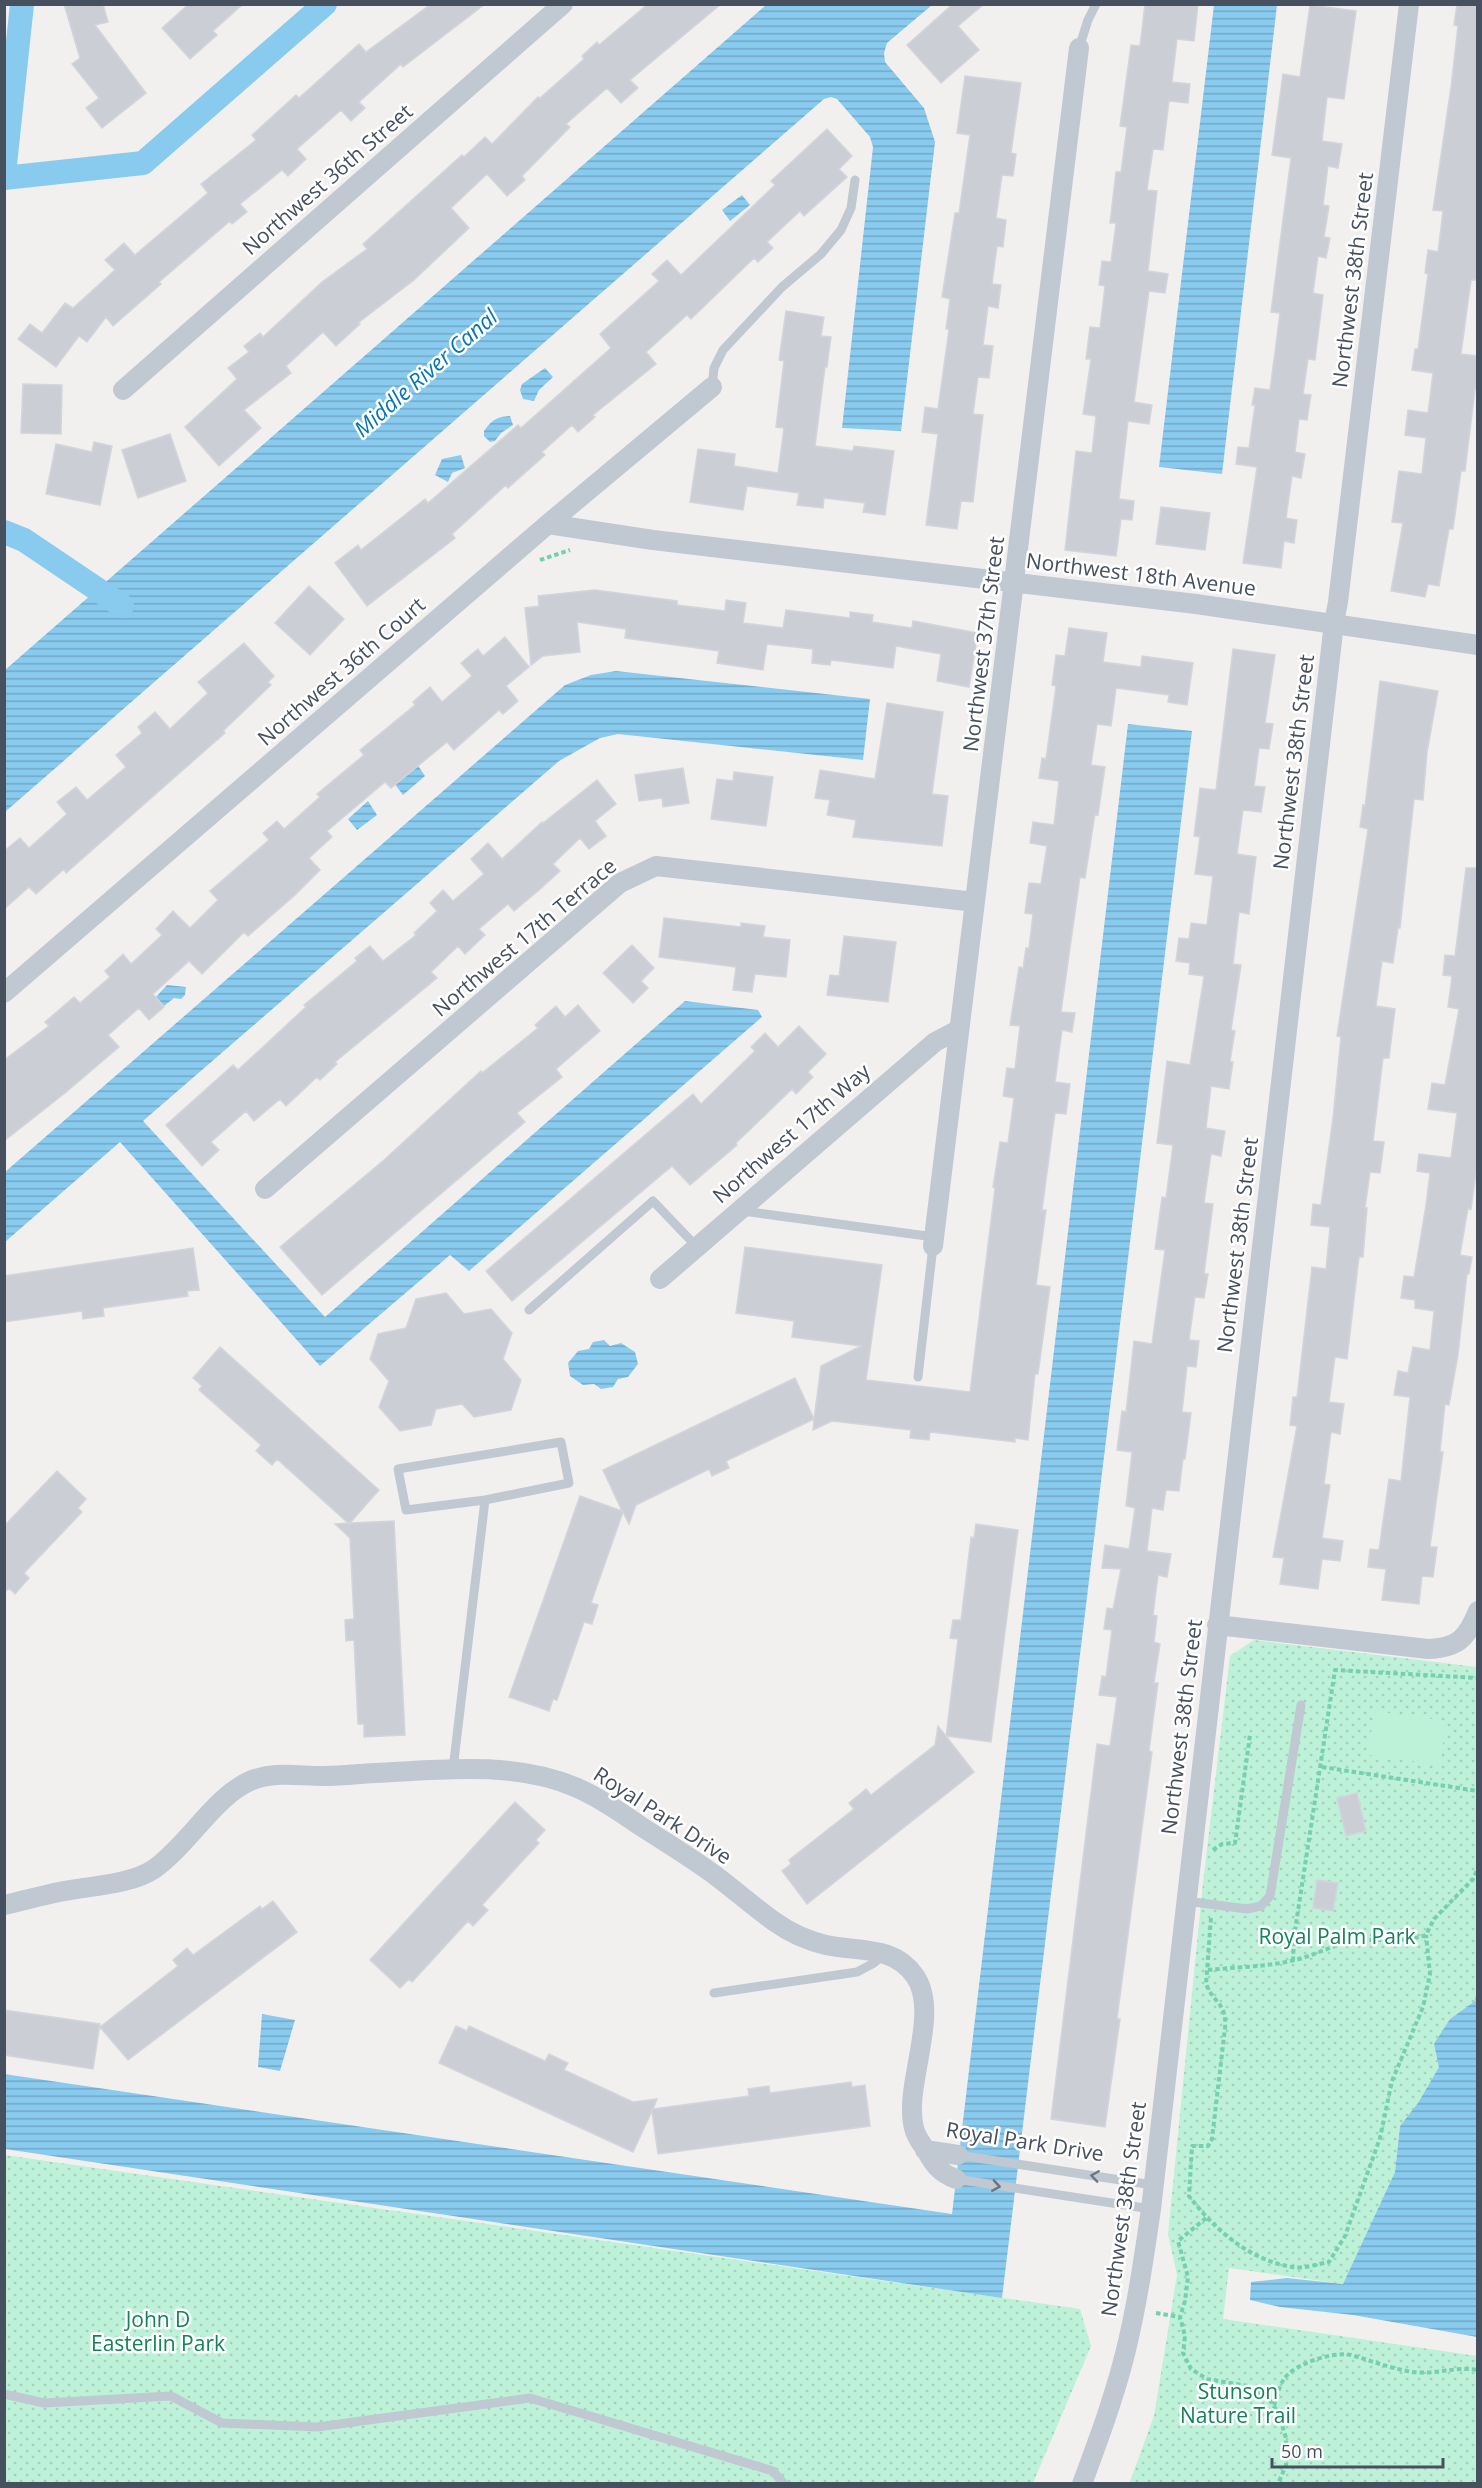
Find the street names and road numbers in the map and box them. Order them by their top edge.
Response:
street label: Northwest 36th Street [236,97,418,261]
street label: Northwest 38th Street [1325,171,1379,389]
street label: Northwest 37th Street [956,535,1010,753]
street label: Northwest 18th Avenue [1024,546,1258,602]
street label: Northwest 36th Court [251,591,431,751]
street label: Northwest 38th Street [1266,653,1320,871]
street label: Northwest 17th Terrace [426,852,622,1022]
street label: Northwest 17th Way [706,1057,876,1209]
street label: Northwest 38th Street [1210,1136,1264,1354]
street label: Northwest 38th Street [1154,1618,1208,1836]
street label: Royal Park Drive [589,1760,737,1870]
street label: Northwest 38th Street [1094,2100,1152,2318]
street label: Royal Park Drive [944,2115,1106,2167]

